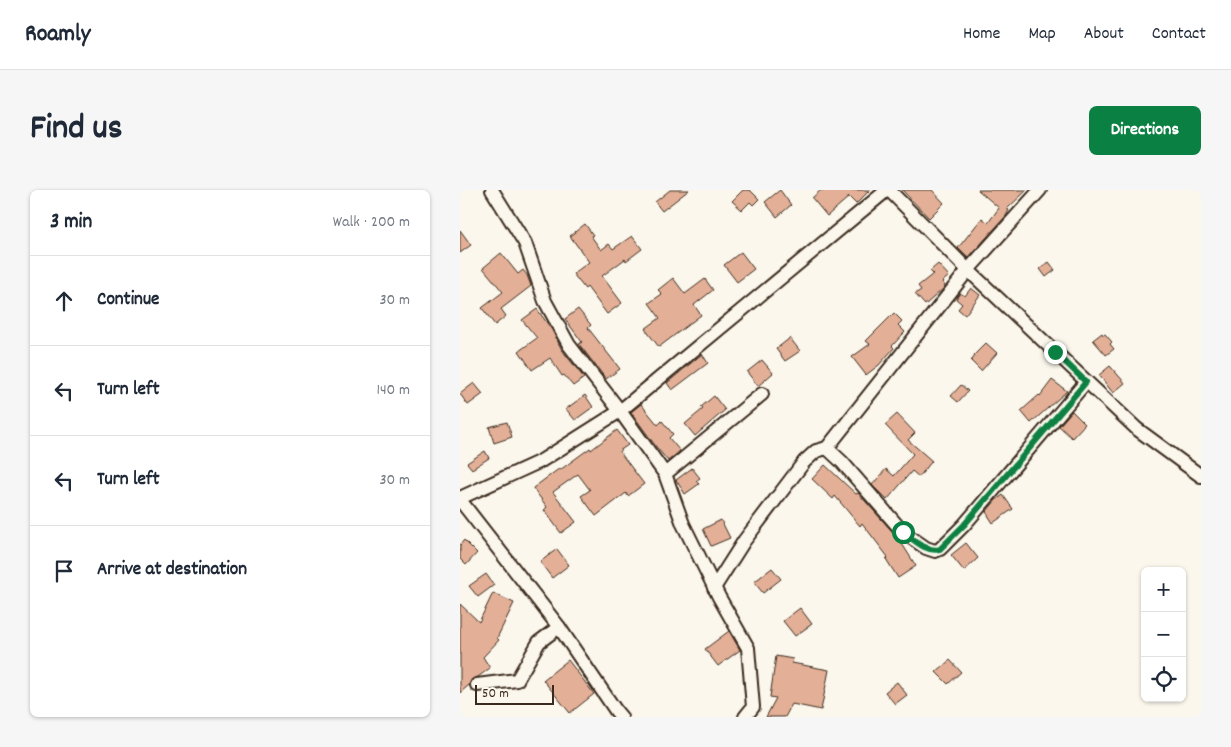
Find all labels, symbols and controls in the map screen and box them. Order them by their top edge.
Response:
text: Roamly [25,18,91,52]
text: Home [963,22,1000,47]
text: Map [1028,22,1056,47]
text: About [1084,22,1124,47]
text: Contact [1152,22,1206,47]
text: Find us [30,105,122,155]
button: Directions [1089,106,1201,155]
text: 3 min [50,208,92,238]
text: Walk · 200 m [333,211,410,234]
icon: ahead [50,287,78,315]
text: Continue [97,287,159,314]
text: 30 m [380,289,410,312]
route end [1044,341,1067,364]
icon: left [50,377,78,405]
text: Turn left [97,377,160,404]
text: 140 m [376,379,410,402]
icon: left [50,467,78,495]
text: Turn left [97,467,160,494]
text: 30 m [380,469,410,492]
route start [892,521,915,544]
icon: arrive [50,557,78,585]
text: Arrive at destination [97,557,247,584]
map controls [1141,567,1186,702]
button: + [1141,567,1186,612]
button: − [1141,612,1186,657]
button: locate [1141,657,1186,702]
scale bar [475,682,554,705]
text: 50 m [482,684,509,704]

